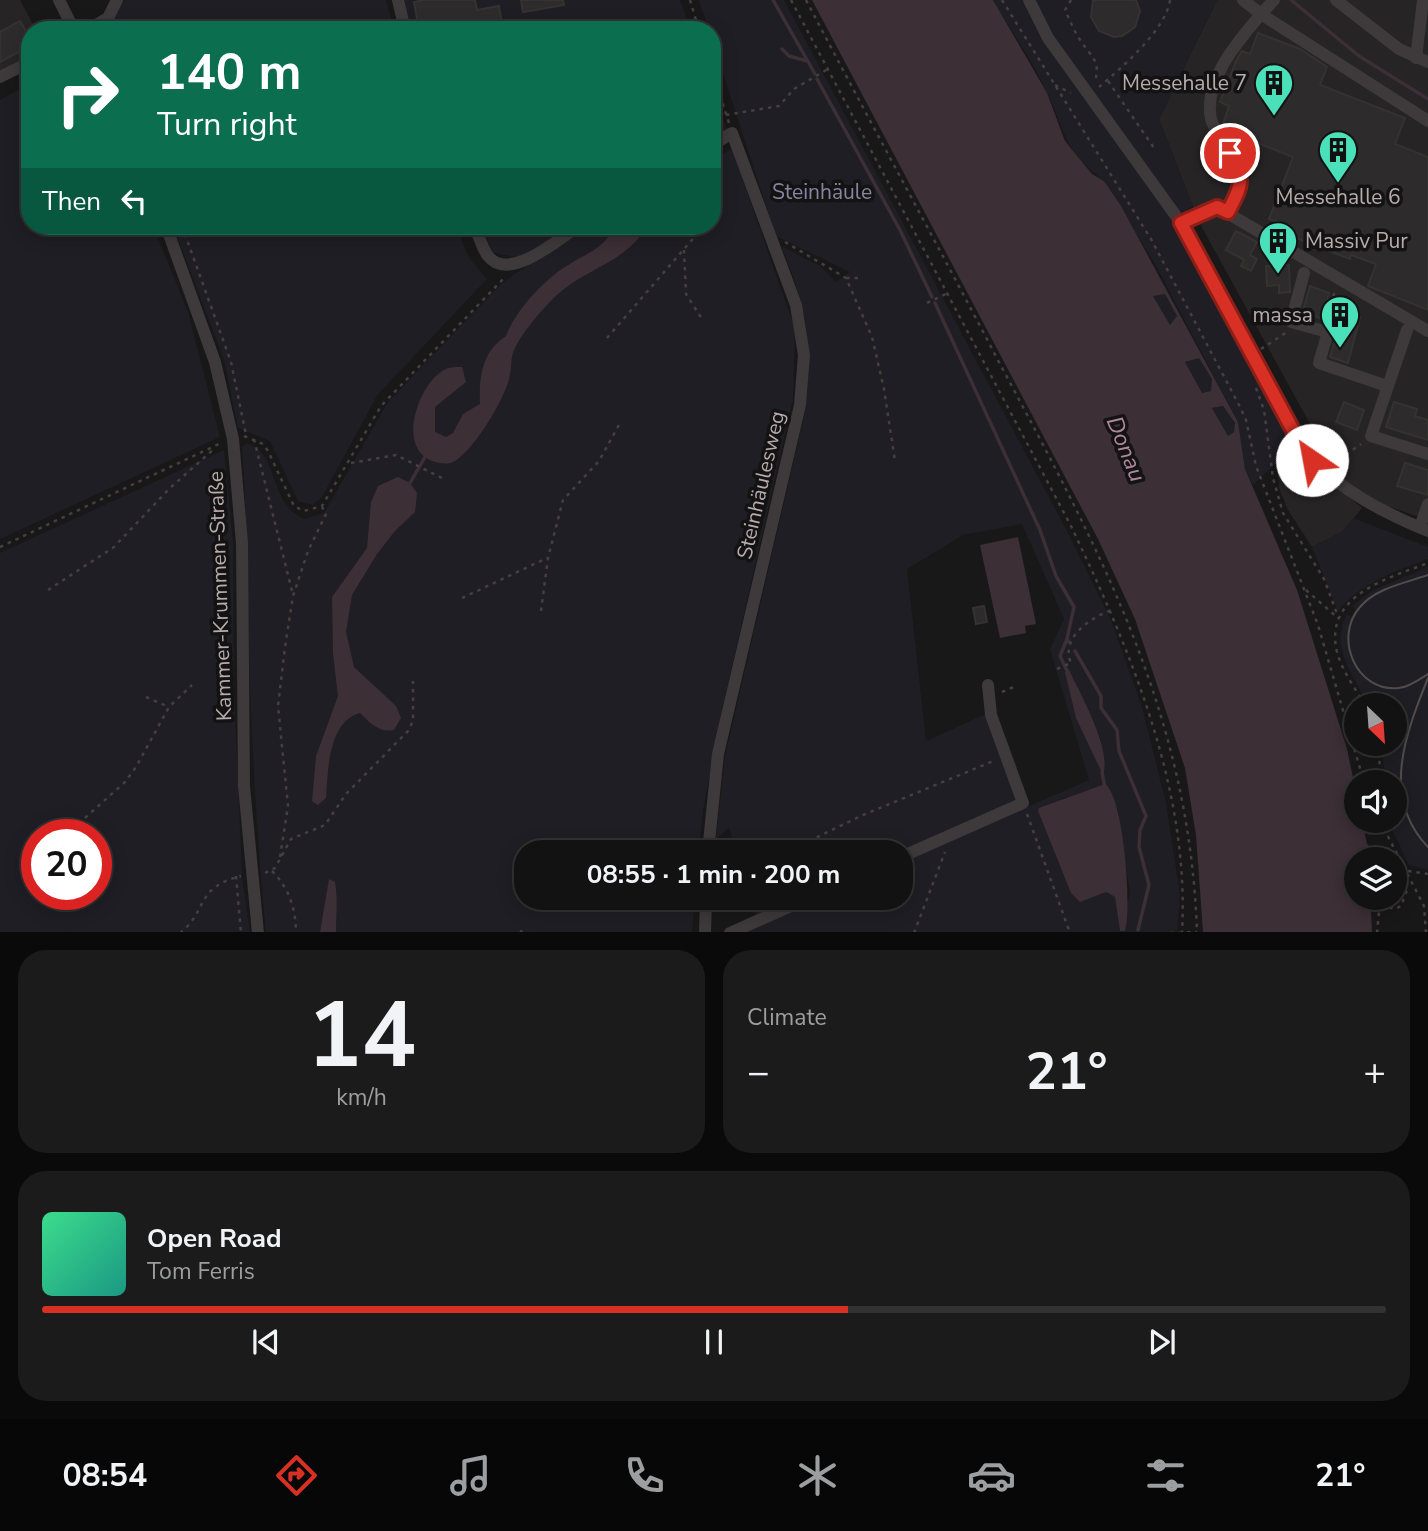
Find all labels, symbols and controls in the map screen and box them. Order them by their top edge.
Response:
text: 140 m [157,39,301,106]
icon: right [42,49,133,140]
building icon: Messehalle 7 [1253,62,1295,117]
place label: Messehalle 7 [1122,69,1247,97]
text: Turn right [157,103,297,146]
pin [1200,123,1260,183]
building icon: Messehalle 6 [1317,129,1359,184]
icon: arrive [1211,134,1249,172]
park label: Steinhäule [772,178,872,206]
icon: left [115,182,153,220]
place label: Messehalle 6 [1275,183,1401,211]
text: Then [42,184,101,219]
building icon: Massiv Pur [1257,220,1299,275]
place label: Massiv Pur [1305,227,1408,255]
building icon: massa [1319,294,1361,349]
place label: massa [1253,301,1313,329]
street label: Steinhäulesweg [730,408,792,562]
water label: Donau [1099,412,1153,486]
position arrow [1275,423,1349,497]
street label: Kammer-Krummen-Straße [202,471,238,721]
north arrow [1344,693,1407,756]
map controls [1344,693,1407,910]
button: sound [1344,770,1407,833]
speed limit sign: 20 [21,819,112,910]
button: layers [1344,847,1407,910]
text: 08:55 · 1 min · 200 m [587,857,840,892]
text: 14 [307,974,416,1098]
text: Climate [747,1002,827,1033]
text: 21° [1025,1036,1108,1107]
text: − [747,1047,770,1098]
text: + [1363,1047,1386,1098]
text: km/h [336,1082,387,1113]
text: Open Road [147,1221,282,1256]
text: Tom Ferris [147,1256,255,1287]
icon: previous [247,1323,285,1361]
icon: pause [695,1323,733,1361]
icon: next [1143,1323,1181,1361]
icon: directions [272,1451,321,1500]
icon: music [446,1451,495,1500]
icon: phone [620,1451,669,1500]
icon: climate [793,1451,842,1500]
icon: car [967,1451,1016,1500]
icon: filters [1141,1451,1190,1500]
text: 08:54 [62,1454,147,1497]
text: 21° [1315,1454,1365,1497]

